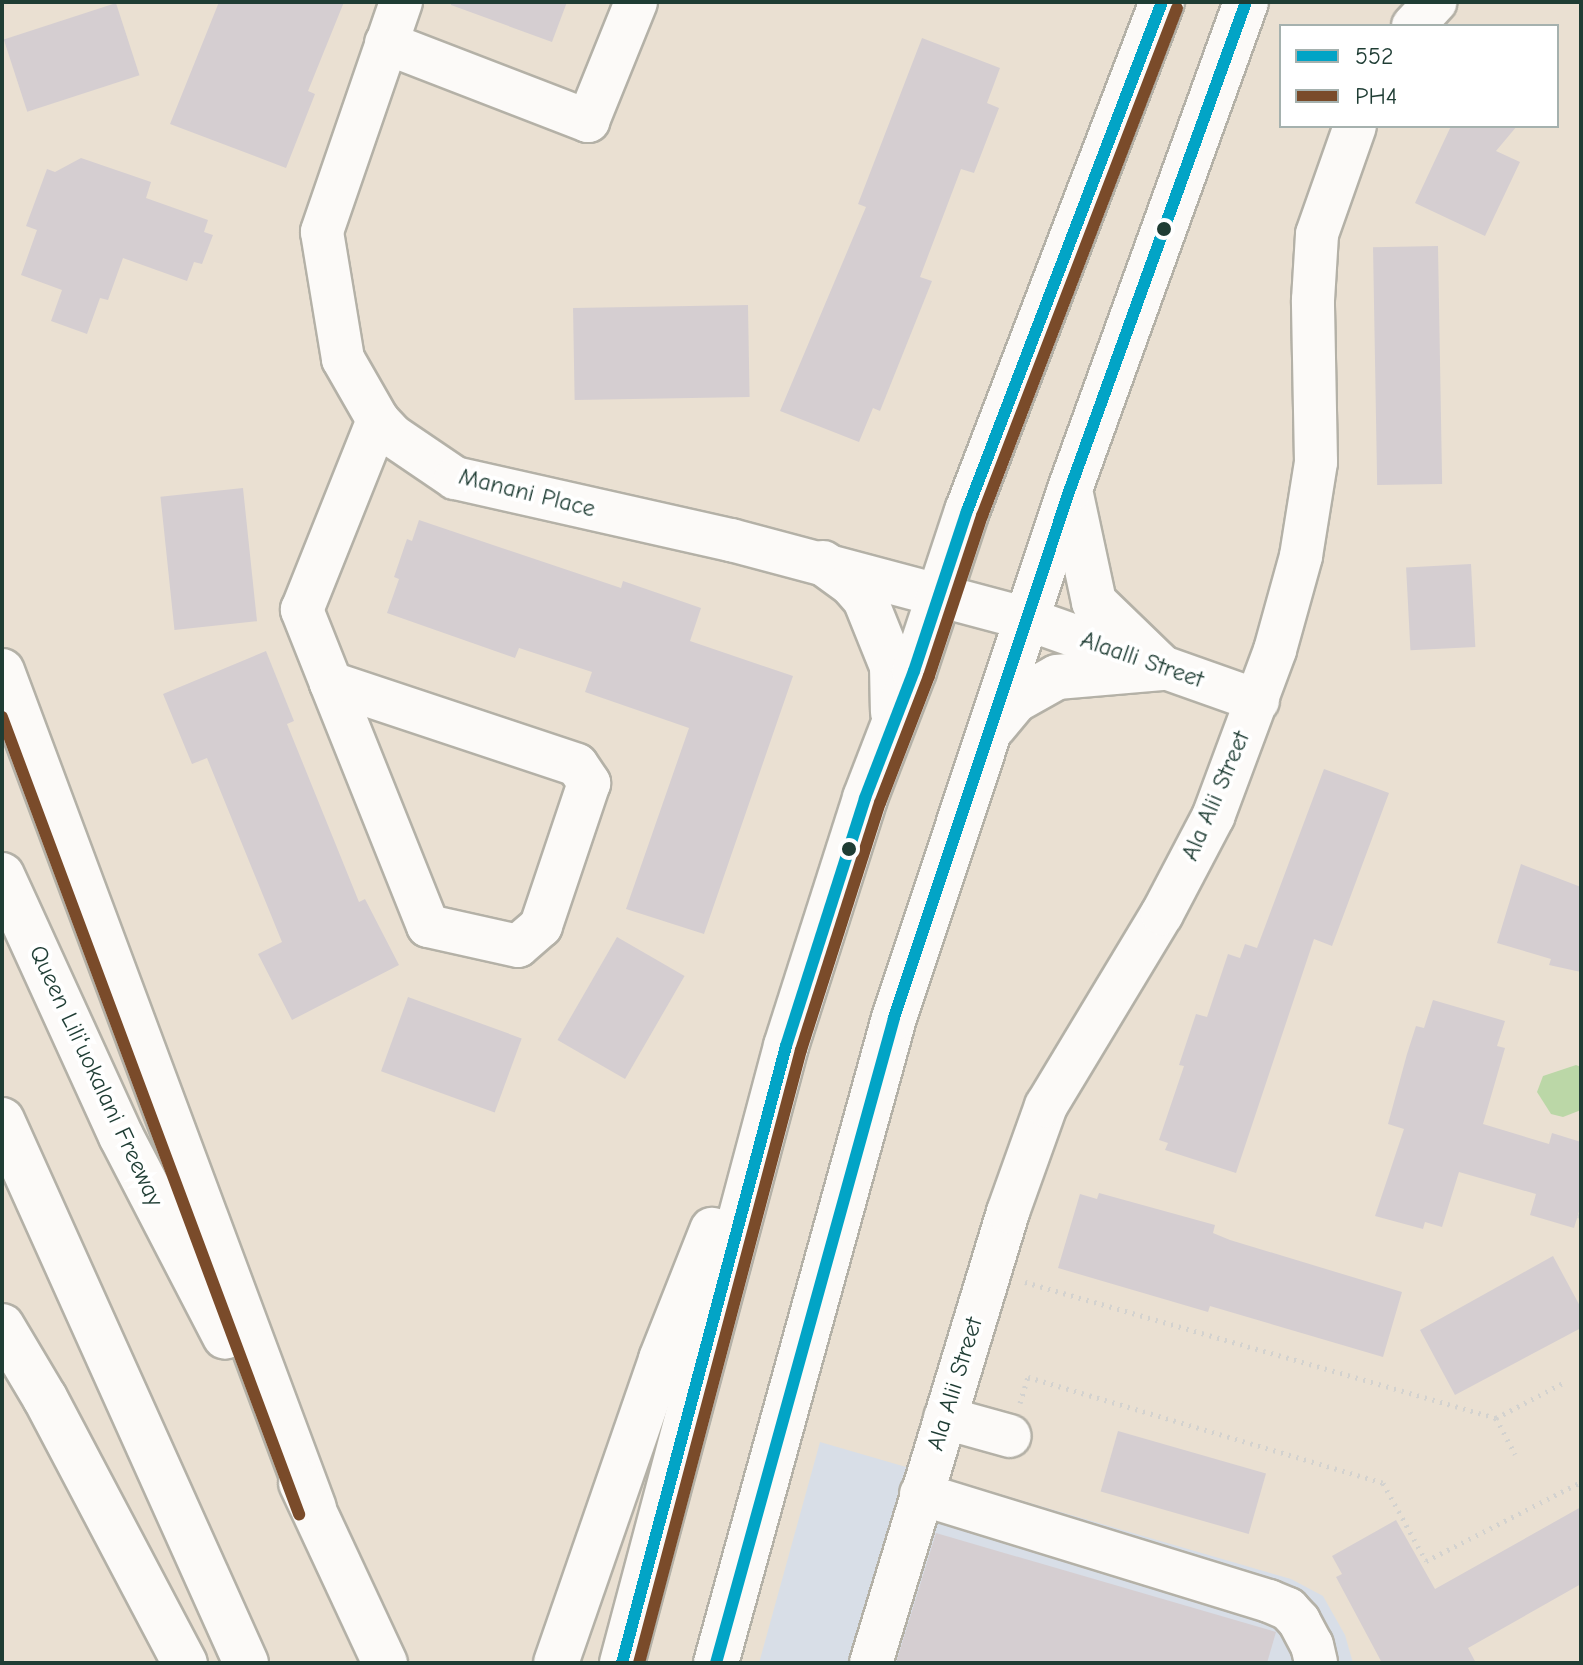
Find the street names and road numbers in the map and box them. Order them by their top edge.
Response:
street label: Manani Place [456,462,598,524]
street label: Alaalli Street [1077,626,1207,694]
street label: Ala Alii Street [1176,727,1256,865]
street label: Queen Liliʻuokalani Freeway [23,941,169,1211]
street label: Ala Alii Street [921,1314,989,1454]

